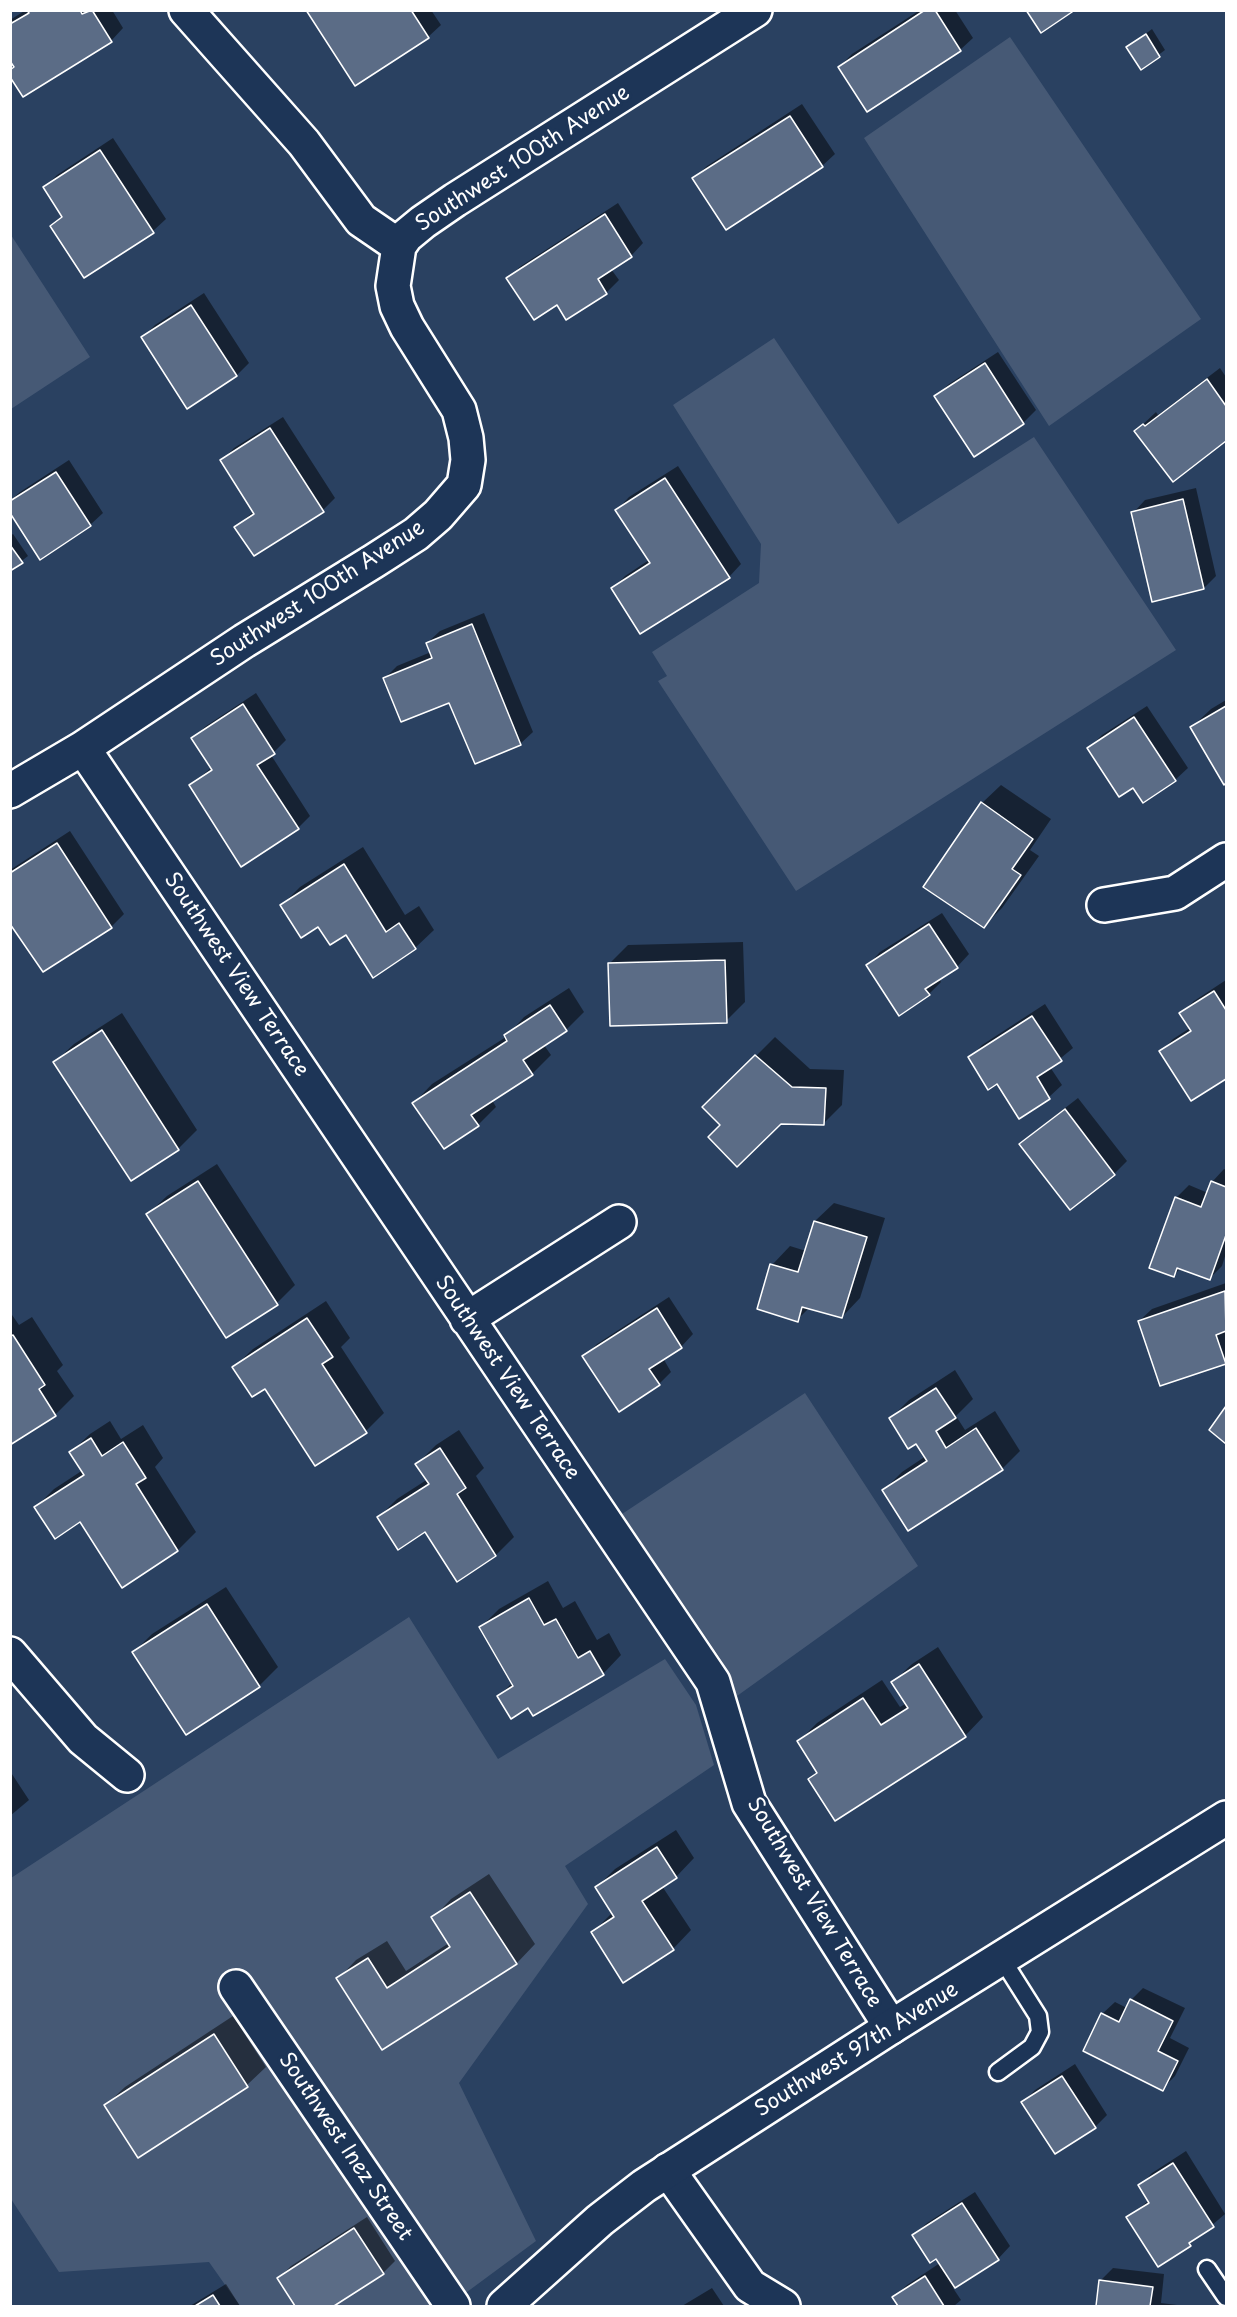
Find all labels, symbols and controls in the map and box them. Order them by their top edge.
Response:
street label: Southwest 100th Avenue [411,80,635,238]
street label: Southwest 100th Avenue [206,515,430,673]
street label: Southwest View Terrace [158,868,314,1082]
street label: Southwest View Terrace [429,1271,585,1485]
street label: Southwest View Terrace [741,1793,887,2013]
street label: Southwest 97th Avenue [751,1977,963,2123]
street label: Southwest Inez Street [273,2048,417,2246]

